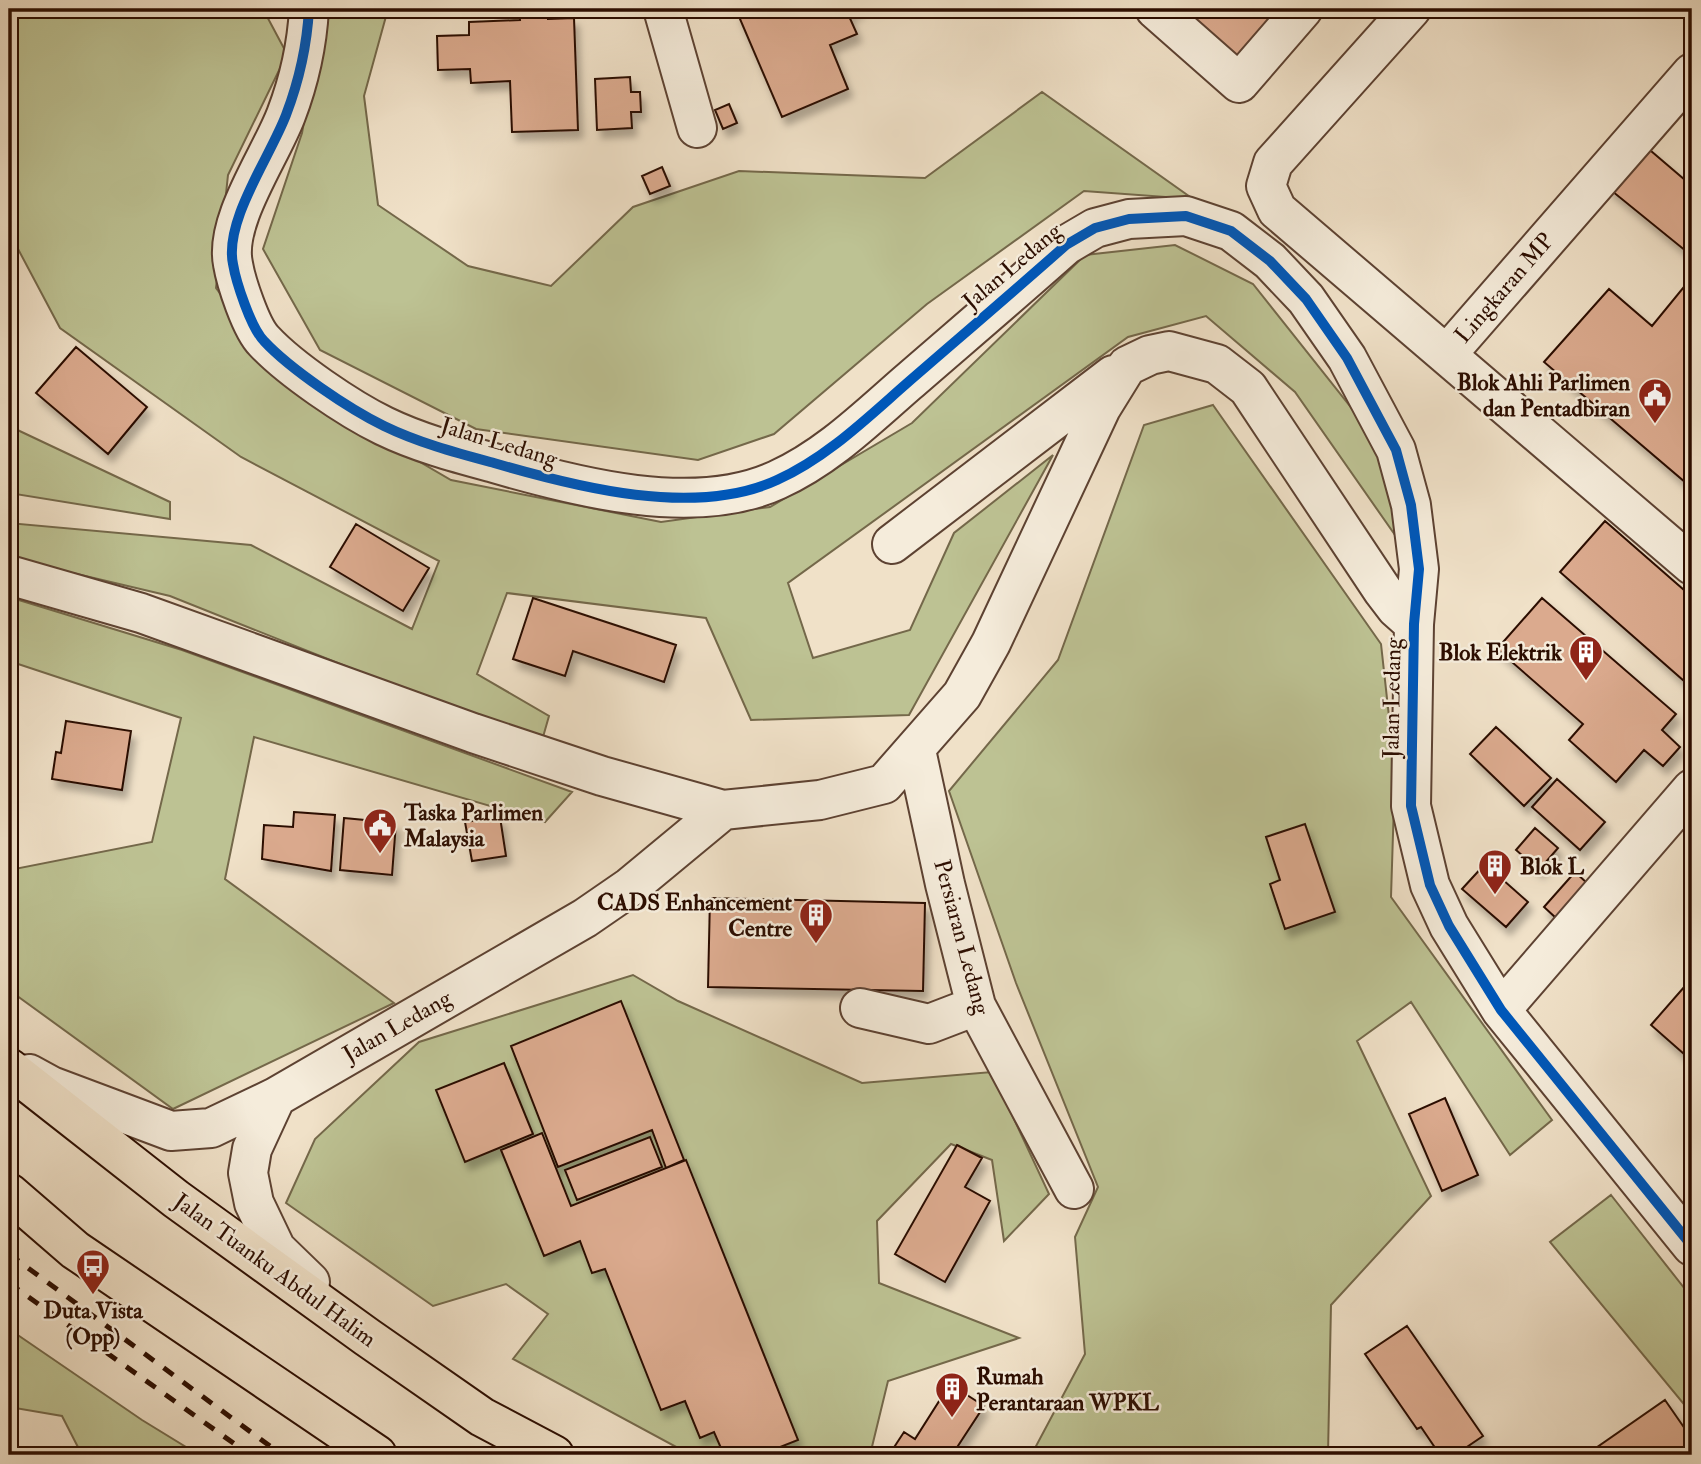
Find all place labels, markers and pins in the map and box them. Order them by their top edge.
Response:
place label: Blok Ahli Parlimen dan Pentadbiran [1457,368,1630,423]
public building icon: Blok Ahli Parlimen dan Pentadbiran [1636,376,1674,425]
building icon: Blok Elektrik [1567,633,1605,682]
place label: Blok Elektrik [1438,638,1563,667]
place label: Taska Parlimen Malaysia [403,798,543,854]
public building icon: Taska Parlimen Malaysia [361,806,399,855]
building icon: Blok L [1476,847,1514,896]
place label: Blok L [1520,852,1585,881]
place label: CADS Enhancement Centre [597,888,793,943]
building icon: CADS Enhancement Centre [797,896,835,945]
bus stop icon: Duta Vista (Opp) [74,1247,112,1296]
place label: Duta Vista (Opp) [43,1296,144,1352]
place label: Rumah Perantaraan WPKL [976,1362,1159,1417]
building icon: Rumah Perantaraan WPKL [933,1370,971,1419]

